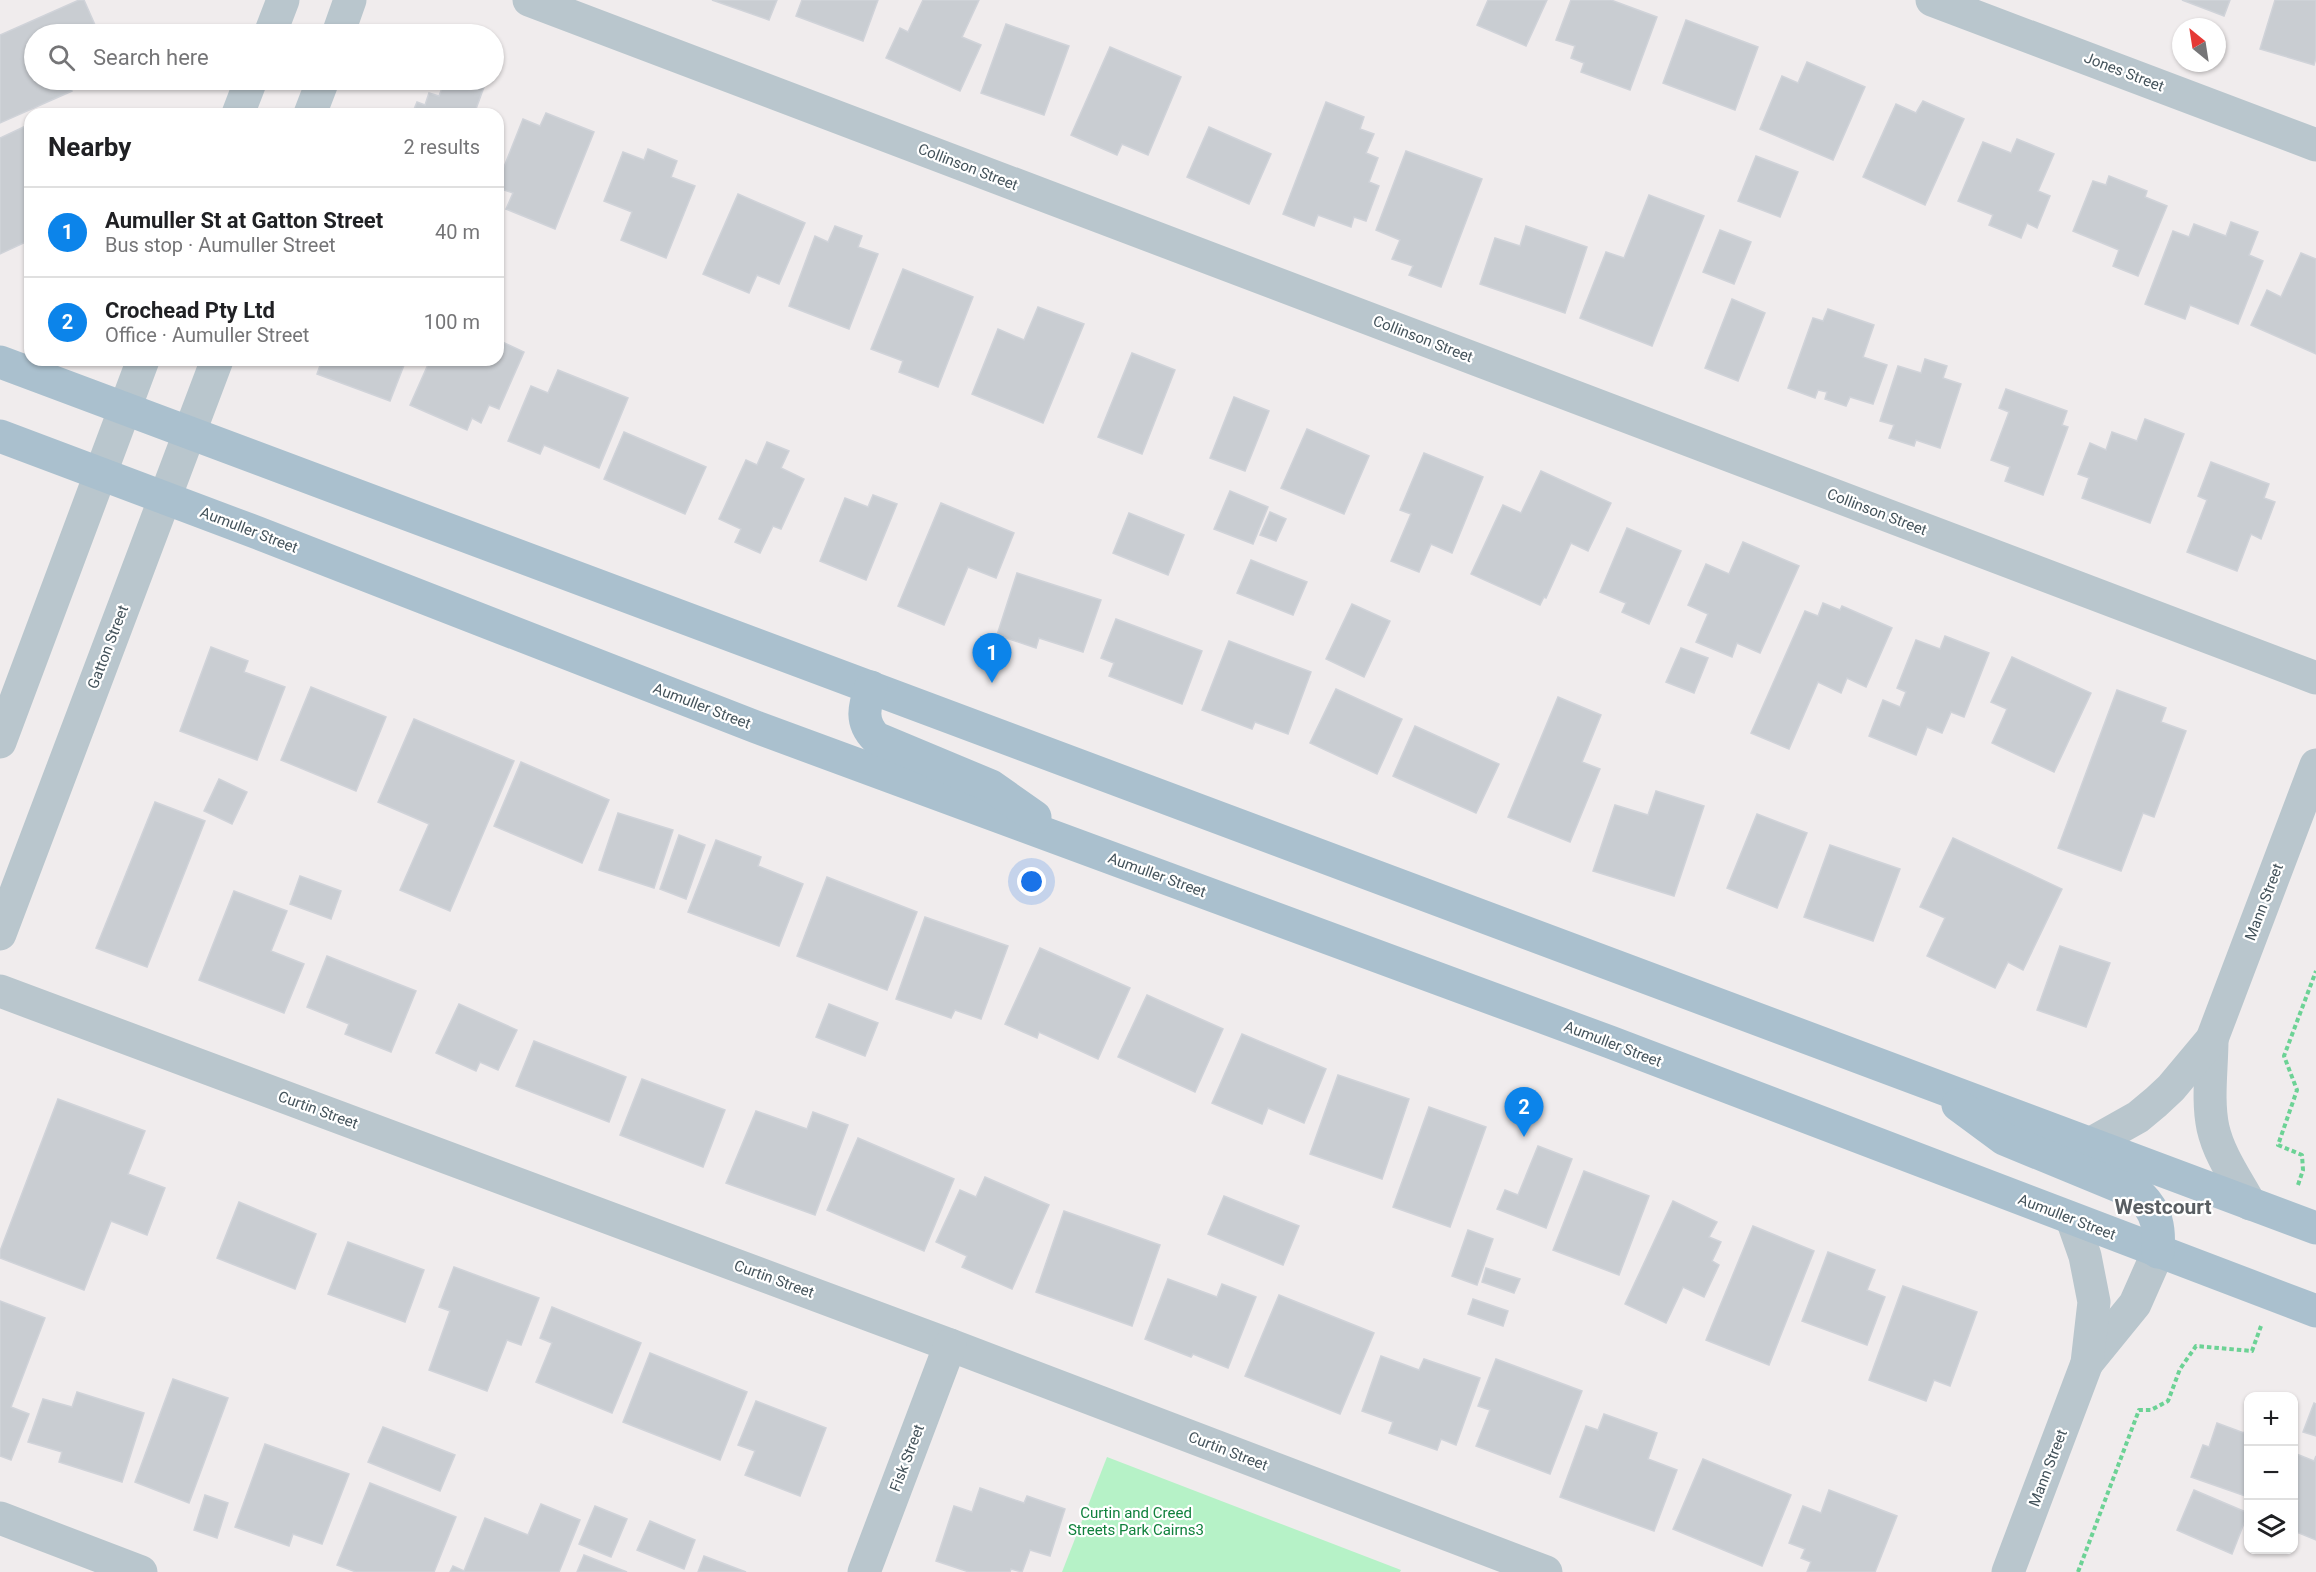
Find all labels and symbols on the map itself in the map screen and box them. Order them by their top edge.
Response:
north arrow [2172,18,2226,72]
street label: Jones Street [2082,49,2167,96]
street label: Collinson Street [916,140,1021,194]
street label: Collinson Street [1371,312,1476,366]
street label: Collinson Street [1825,485,1930,539]
street label: Aumuller Street [198,503,300,557]
street label: Gatton Street [84,603,132,691]
pin: 1 [972,634,1012,683]
street label: Aumuller Street [651,679,753,733]
street label: Aumuller Street [1106,849,1209,901]
street label: Mann Street [2241,861,2287,943]
your location [1017,867,1046,896]
street label: Aumuller Street [1562,1017,1664,1071]
street label: Curtin Street [276,1087,360,1133]
pin: 2 [1504,1088,1544,1137]
street label: Aumuller Street [2016,1190,2118,1244]
district label: Westcourt [2114,1195,2212,1219]
street label: Curtin Street [732,1256,816,1302]
street label: Fisk Street [886,1422,928,1494]
street label: Mann Street [2025,1427,2071,1509]
street label: Curtin Street [1186,1428,1270,1474]
park label: Curtin and Creed Streets Park Cairns3 [1068,1504,1204,1539]

